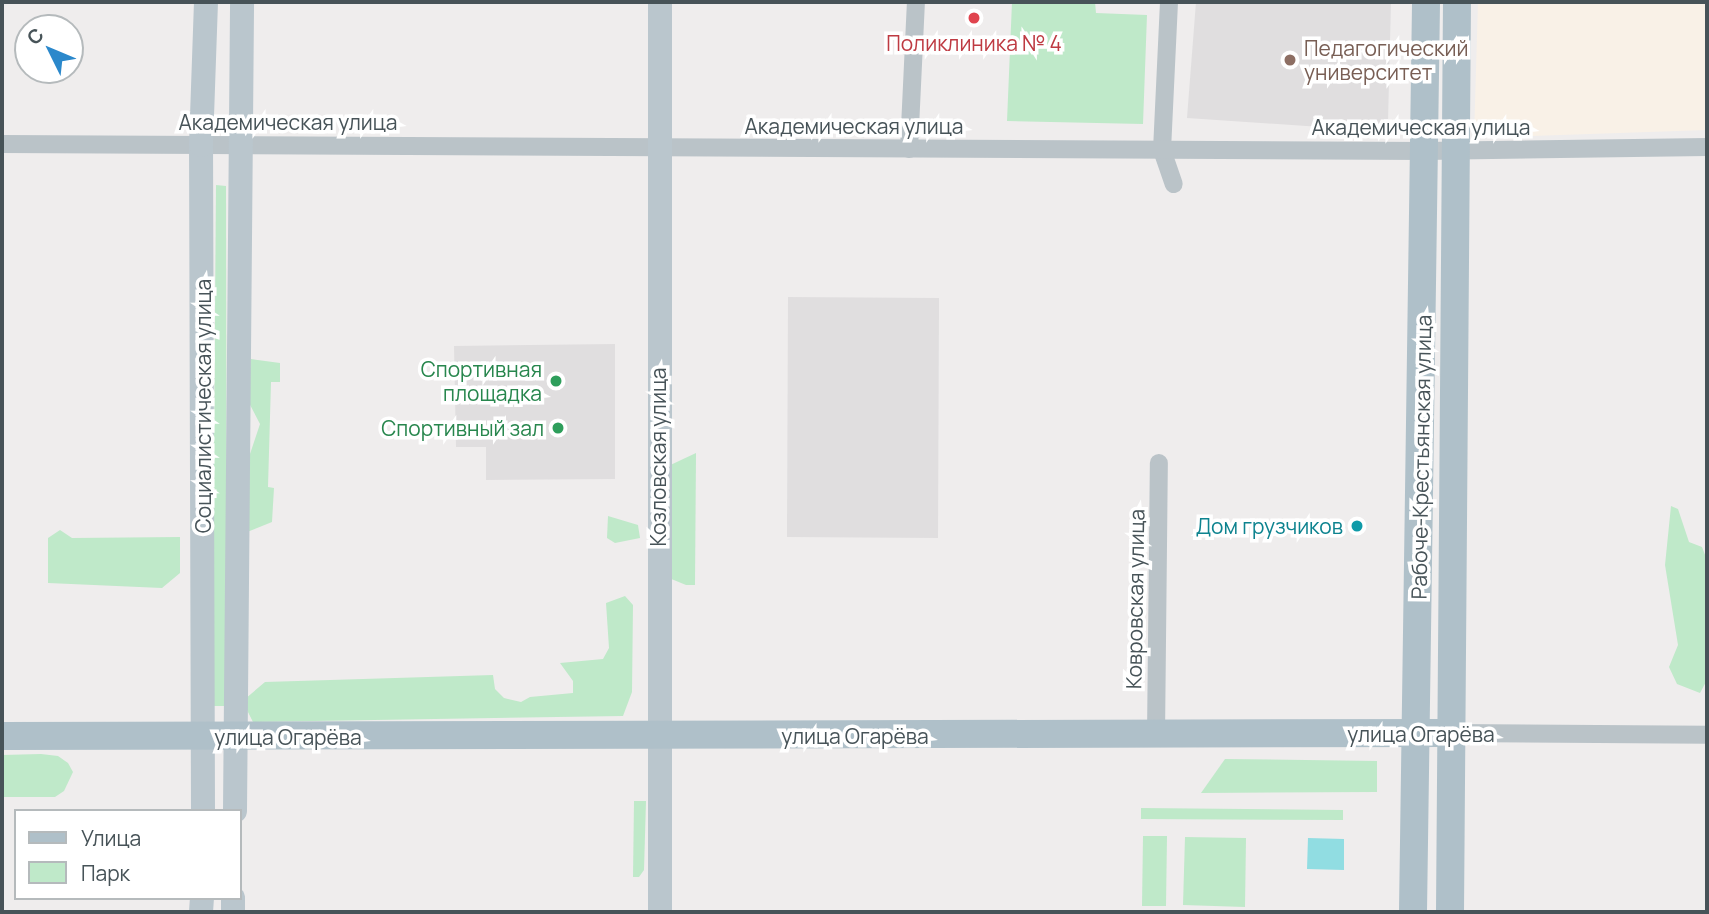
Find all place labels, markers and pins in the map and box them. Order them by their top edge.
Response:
marker: Поликлиника № 4 [964,8,984,28]
place label: Поликлиника № 4 [886,30,1062,56]
place label: Педагогический университет [1304,35,1468,85]
marker: Педагогический университет [1282,52,1298,68]
place label: Спортивная площадка [421,356,542,406]
marker: Спортивная площадка [548,373,564,389]
place label: Спортивный зал [381,415,544,441]
marker: Спортивный зал [550,420,566,436]
place label: Дом грузчиков [1196,513,1343,539]
marker: Дом грузчиков [1349,518,1365,534]

